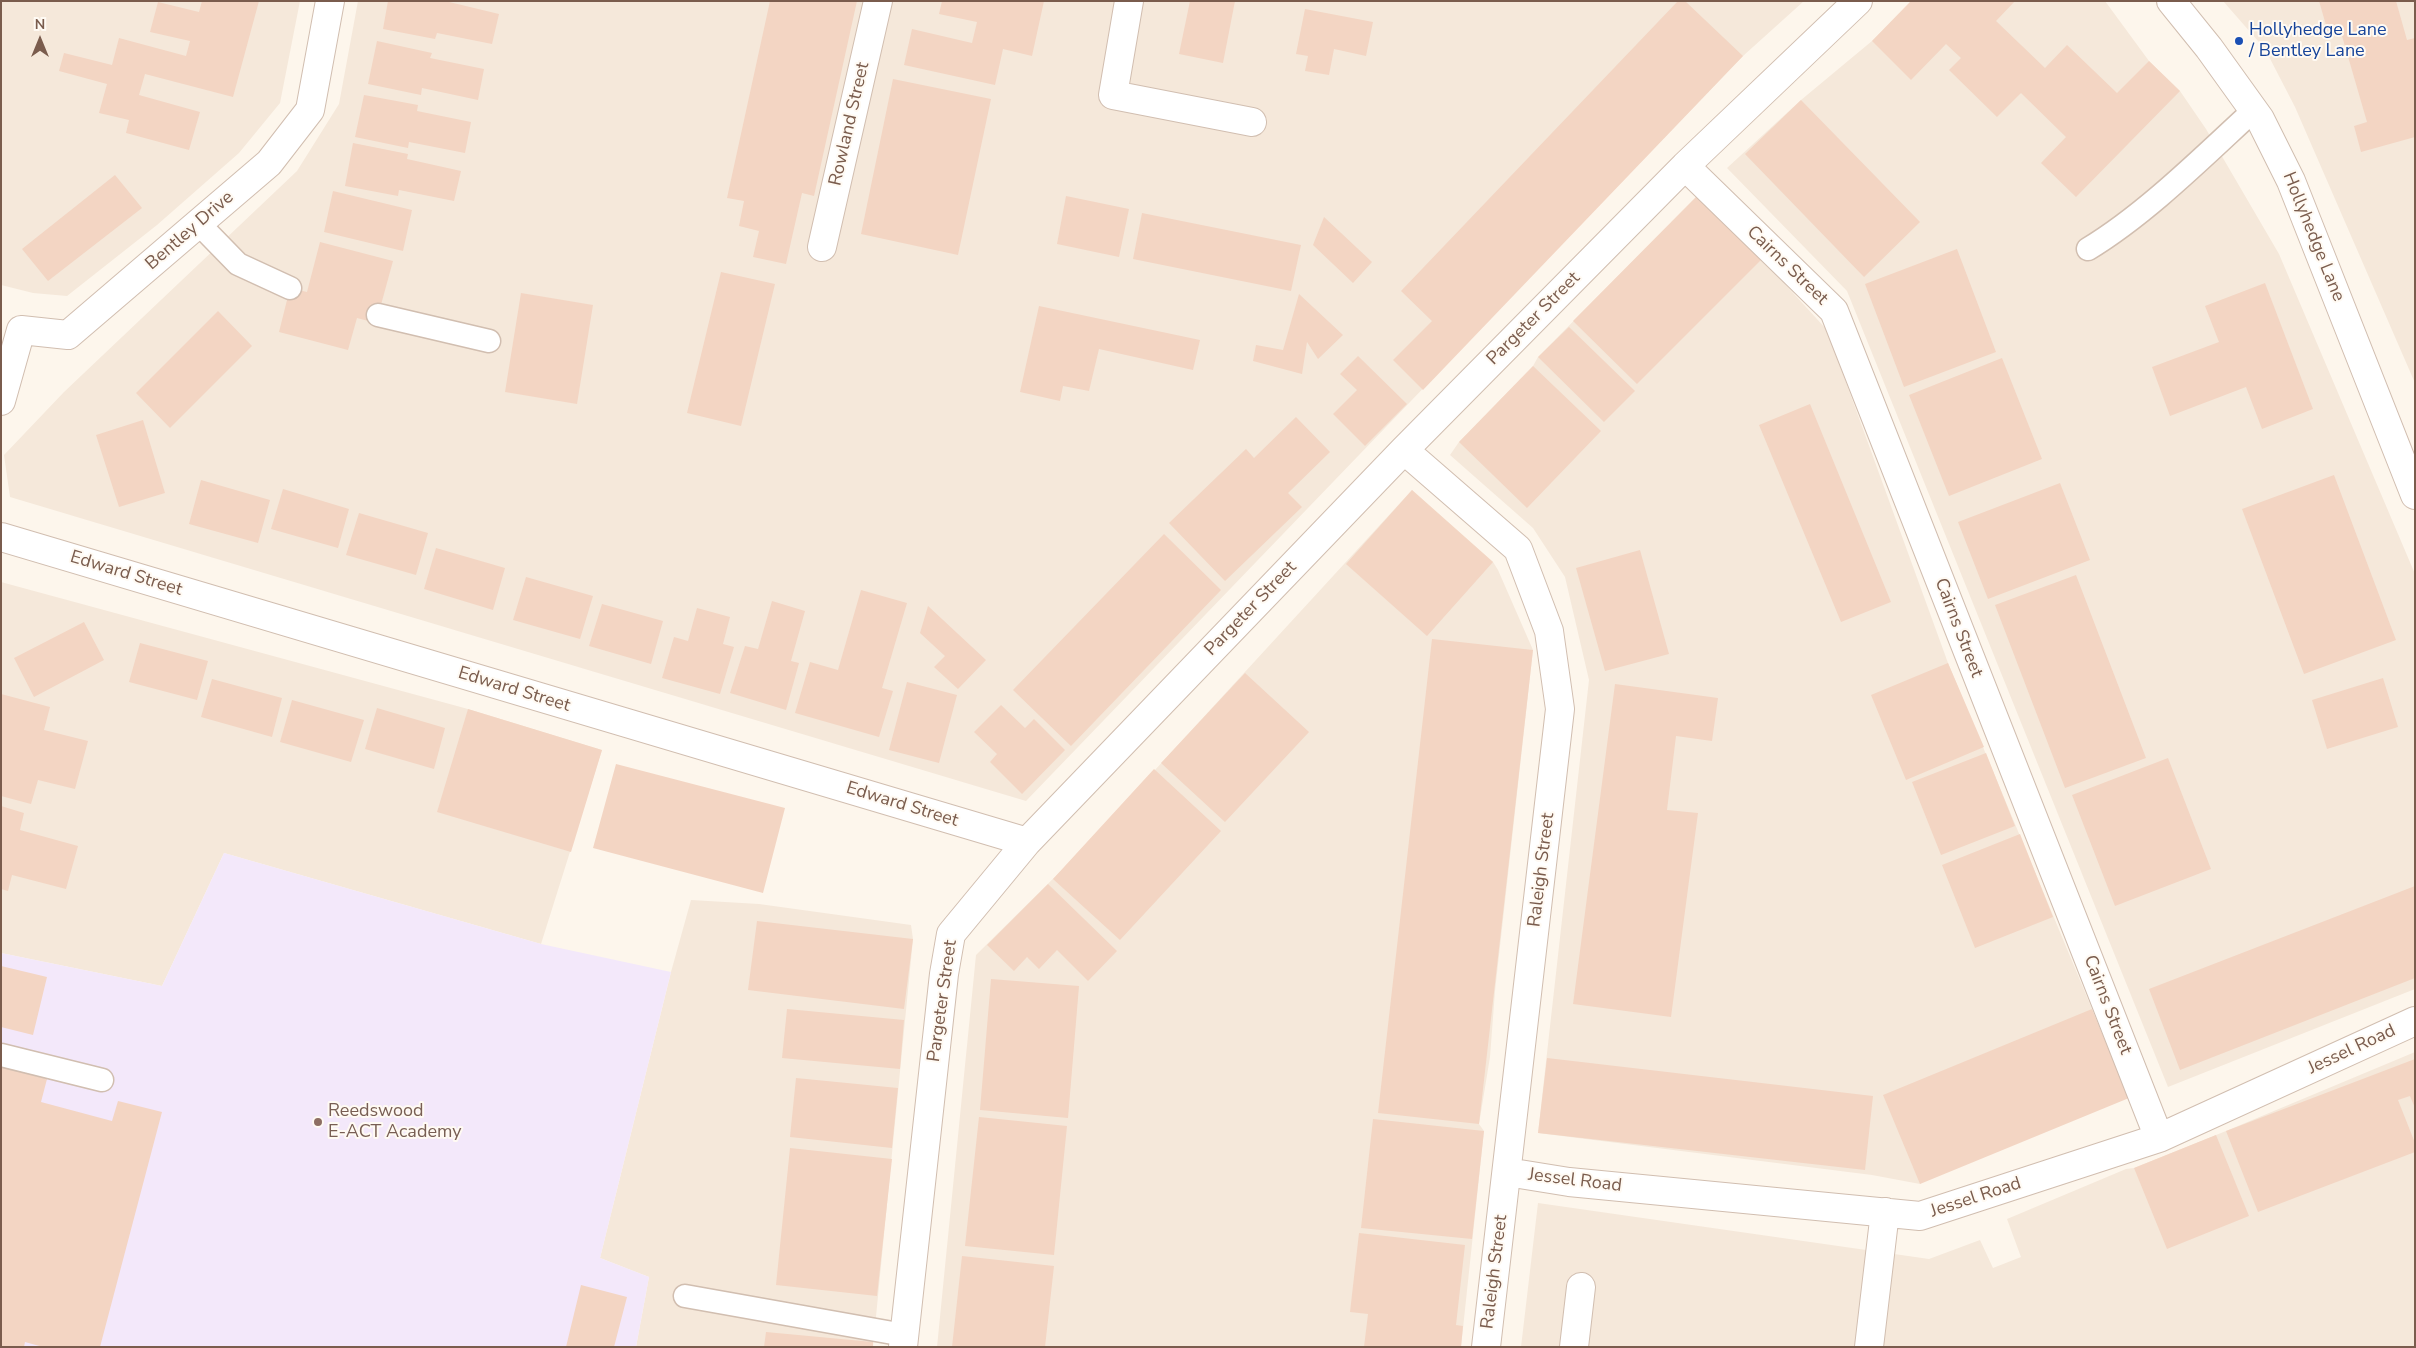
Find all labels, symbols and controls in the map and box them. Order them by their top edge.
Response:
north arrow [15,15,65,65]
text: N [35,15,45,34]
place label: Hollyhedge Lane / Bentley Lane [2249,20,2387,62]
marker: Hollyhedge Lane / Bentley Lane [2233,35,2245,47]
street label: Rowland Street [825,60,875,188]
street label: Hollyhedge Lane [2277,169,2349,305]
street label: Bentley Drive [142,187,238,275]
street label: Cairns Street [1742,222,1832,310]
street label: Pargeter Street [1483,268,1585,370]
street label: Edward Street [67,547,185,601]
street label: Pargeter Street [1201,557,1301,661]
street label: Cairns Street [1929,575,1987,681]
street label: Edward Street [455,663,573,717]
street label: Edward Street [843,778,961,832]
street label: Raleigh Street [1524,812,1560,928]
street label: Pargeter Street [924,939,962,1063]
street label: Cairns Street [2078,952,2136,1058]
street label: Jessel Road [2305,1020,2399,1080]
place label: Reedswood E-ACT Academy [328,1101,462,1144]
marker: Reedswood E-ACT Academy [312,1116,324,1128]
street label: Jessel Road [1527,1165,1623,1197]
street label: Jessel Road [1928,1173,2024,1223]
street label: Raleigh Street [1477,1214,1513,1330]

